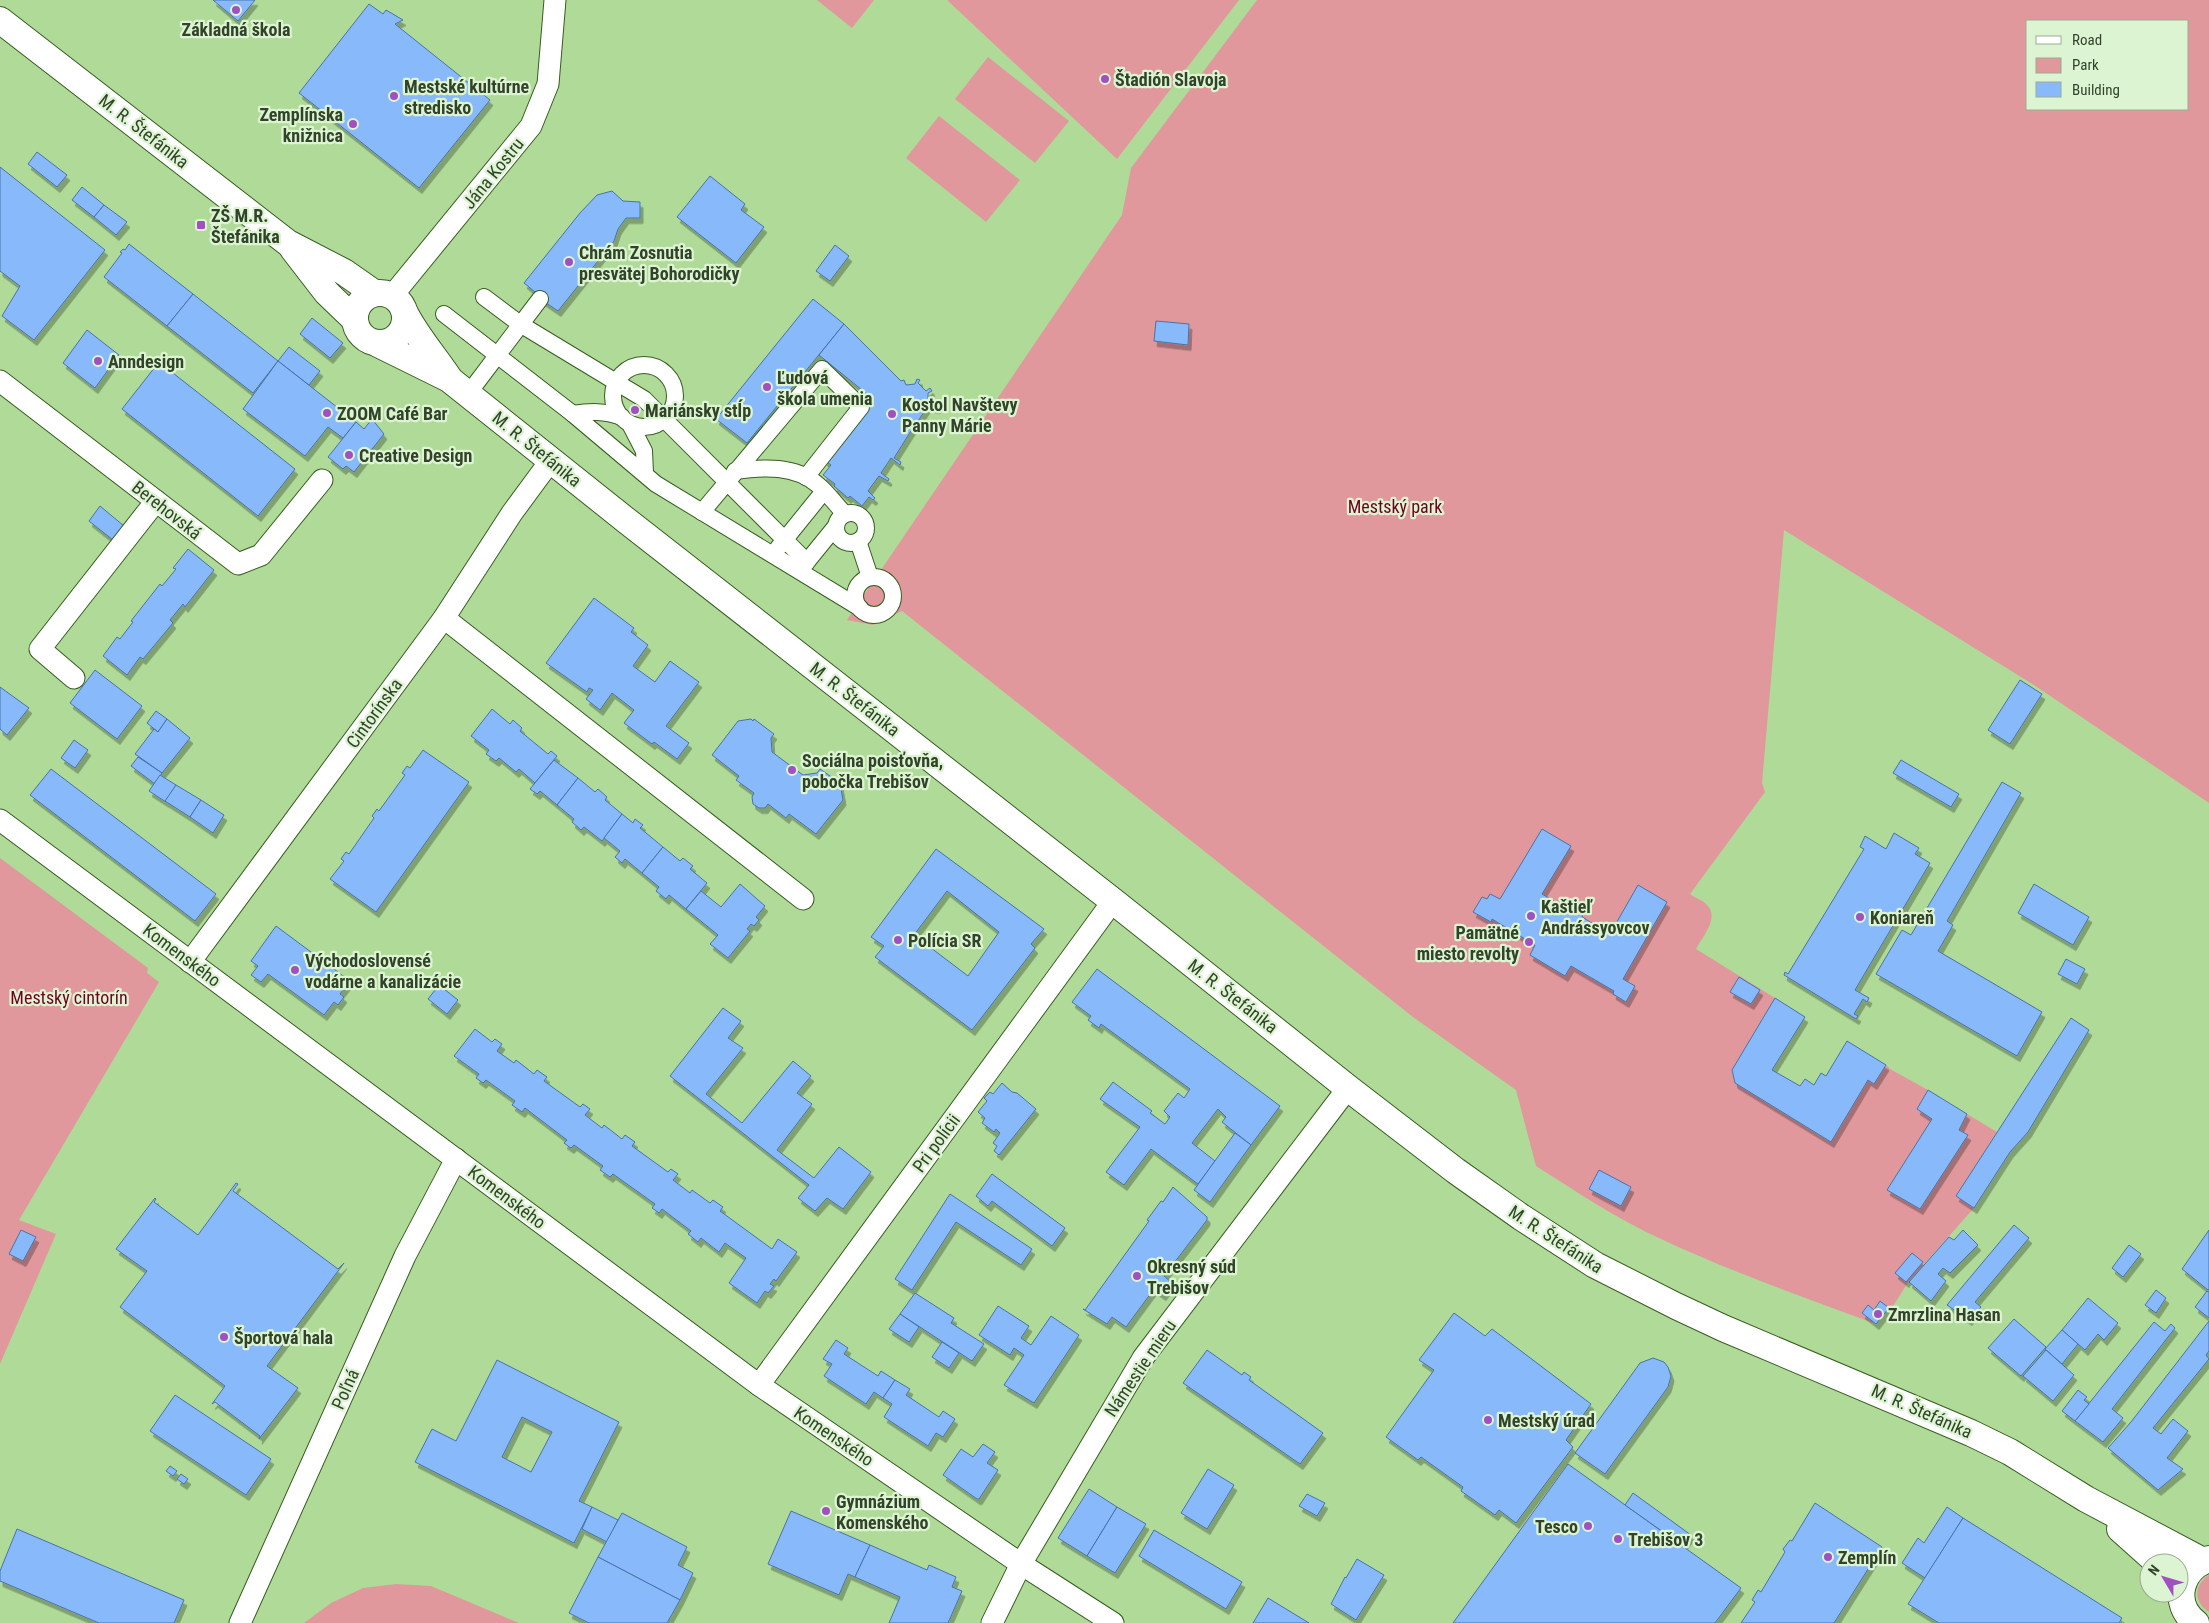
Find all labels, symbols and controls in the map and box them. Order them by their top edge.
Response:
marker: Základná škola [230,4,242,16]
place label: Základná škola [182,19,290,40]
legend [2026,20,2189,110]
text: Road [2072,31,2102,49]
text: Park [2072,56,2099,74]
place label: Štadión Slavoja [1115,69,1227,90]
marker: Štadión Slavoja [1099,73,1111,85]
place label: Mestské kultúrne stredisko [404,76,529,118]
text: Building [2072,81,2120,99]
street label: M. R. Štefánika [95,90,193,172]
marker: Mestské kultúrne stredisko [388,90,400,102]
place label: Zemplínska knižnica [259,104,343,146]
marker: Zemplínska knižnica [347,118,359,130]
street label: Jána Kostru [458,133,528,213]
place label: ZŠ M.R. Štefánika [211,205,280,247]
marker: ZŠ M.R. Štefánika [195,219,207,231]
place label: Chrám Zosnutia presvätej Bohorodičky [579,242,739,284]
marker: Chrám Zosnutia presvätej Bohorodičky [563,256,575,268]
place label: Anndesign [108,351,184,372]
marker: Anndesign [92,355,104,367]
place label: Ľudová škola umenia [777,367,873,409]
marker: Ľudová škola umenia [761,381,773,393]
place label: Kostol Navštevy Panny Márie [902,394,1017,436]
place label: Mariánsky stĺp [645,399,751,421]
place label: ZOOM Café Bar [337,403,448,424]
marker: Mariánsky stĺp [629,404,641,416]
marker: ZOOM Café Bar [321,407,333,419]
street label: M. R. Štefánika [488,407,586,491]
marker: Kostol Navštevy Panny Márie [886,408,898,420]
place label: Creative Design [359,445,472,466]
marker: Creative Design [343,449,355,461]
street label: Berehovská [128,476,206,544]
park label: Mestský park [1348,496,1442,517]
street label: M. R. Štefánika [806,658,904,740]
street label: Cintorínska [342,674,406,752]
place label: Sociálna poisťovňa, pobočka Trebišov [802,750,943,792]
marker: Sociálna poisťovňa, pobočka Trebišov [786,764,798,776]
place label: Kaštieľ Andrássyovcov [1541,896,1650,938]
place label: Koniareň [1870,907,1934,928]
marker: Kaštieľ Andrássyovcov [1525,910,1537,922]
marker: Koniareň [1854,911,1866,923]
street label: Komenského [139,919,225,991]
place label: Pamätné miesto revolty [1417,922,1519,964]
place label: Polícia SR [908,930,981,951]
marker: Polícia SR [892,934,904,946]
marker: Pamätné miesto revolty [1523,936,1535,948]
place label: Východoslovensé vodárne a kanalizácie [305,950,461,992]
street label: M. R. Štefánika [1184,955,1282,1037]
marker: Východoslovensé vodárne a kanalizácie [289,964,301,976]
park label: Mestský cintorín [10,987,128,1008]
street label: Pri polícii [908,1110,964,1176]
street label: Komenského [464,1161,550,1233]
street label: M. R. Štefánika [1505,1201,1607,1277]
place label: Okresný súd Trebišov [1147,1256,1236,1298]
marker: Okresný súd Trebišov [1131,1270,1143,1282]
place label: Zmrzlina Hasan [1888,1304,2001,1325]
marker: Zmrzlina Hasan [1872,1308,1884,1320]
street label: Námestie mieru [1100,1316,1180,1420]
place label: Športová hala [234,1327,333,1348]
marker: Športová hala [218,1331,230,1343]
street label: Poľná [327,1366,363,1412]
street label: M. R. Štefánika [1868,1379,1976,1443]
street label: Komenského [790,1402,878,1470]
place label: Mestský úrad [1498,1410,1595,1431]
marker: Mestský úrad [1482,1414,1494,1426]
place label: Gymnázium Komenského [836,1491,929,1533]
marker: Gymnázium Komenského [820,1505,832,1517]
place label: Tesco [1535,1516,1578,1537]
marker: Tesco [1582,1520,1594,1532]
place label: Trebišov 3 [1628,1529,1703,1550]
marker: Trebišov 3 [1612,1533,1624,1545]
place label: Zemplín [1838,1547,1896,1568]
marker: Zemplín [1822,1551,1834,1563]
north arrow [2139,1553,2189,1603]
text: N [2145,1562,2163,1578]

